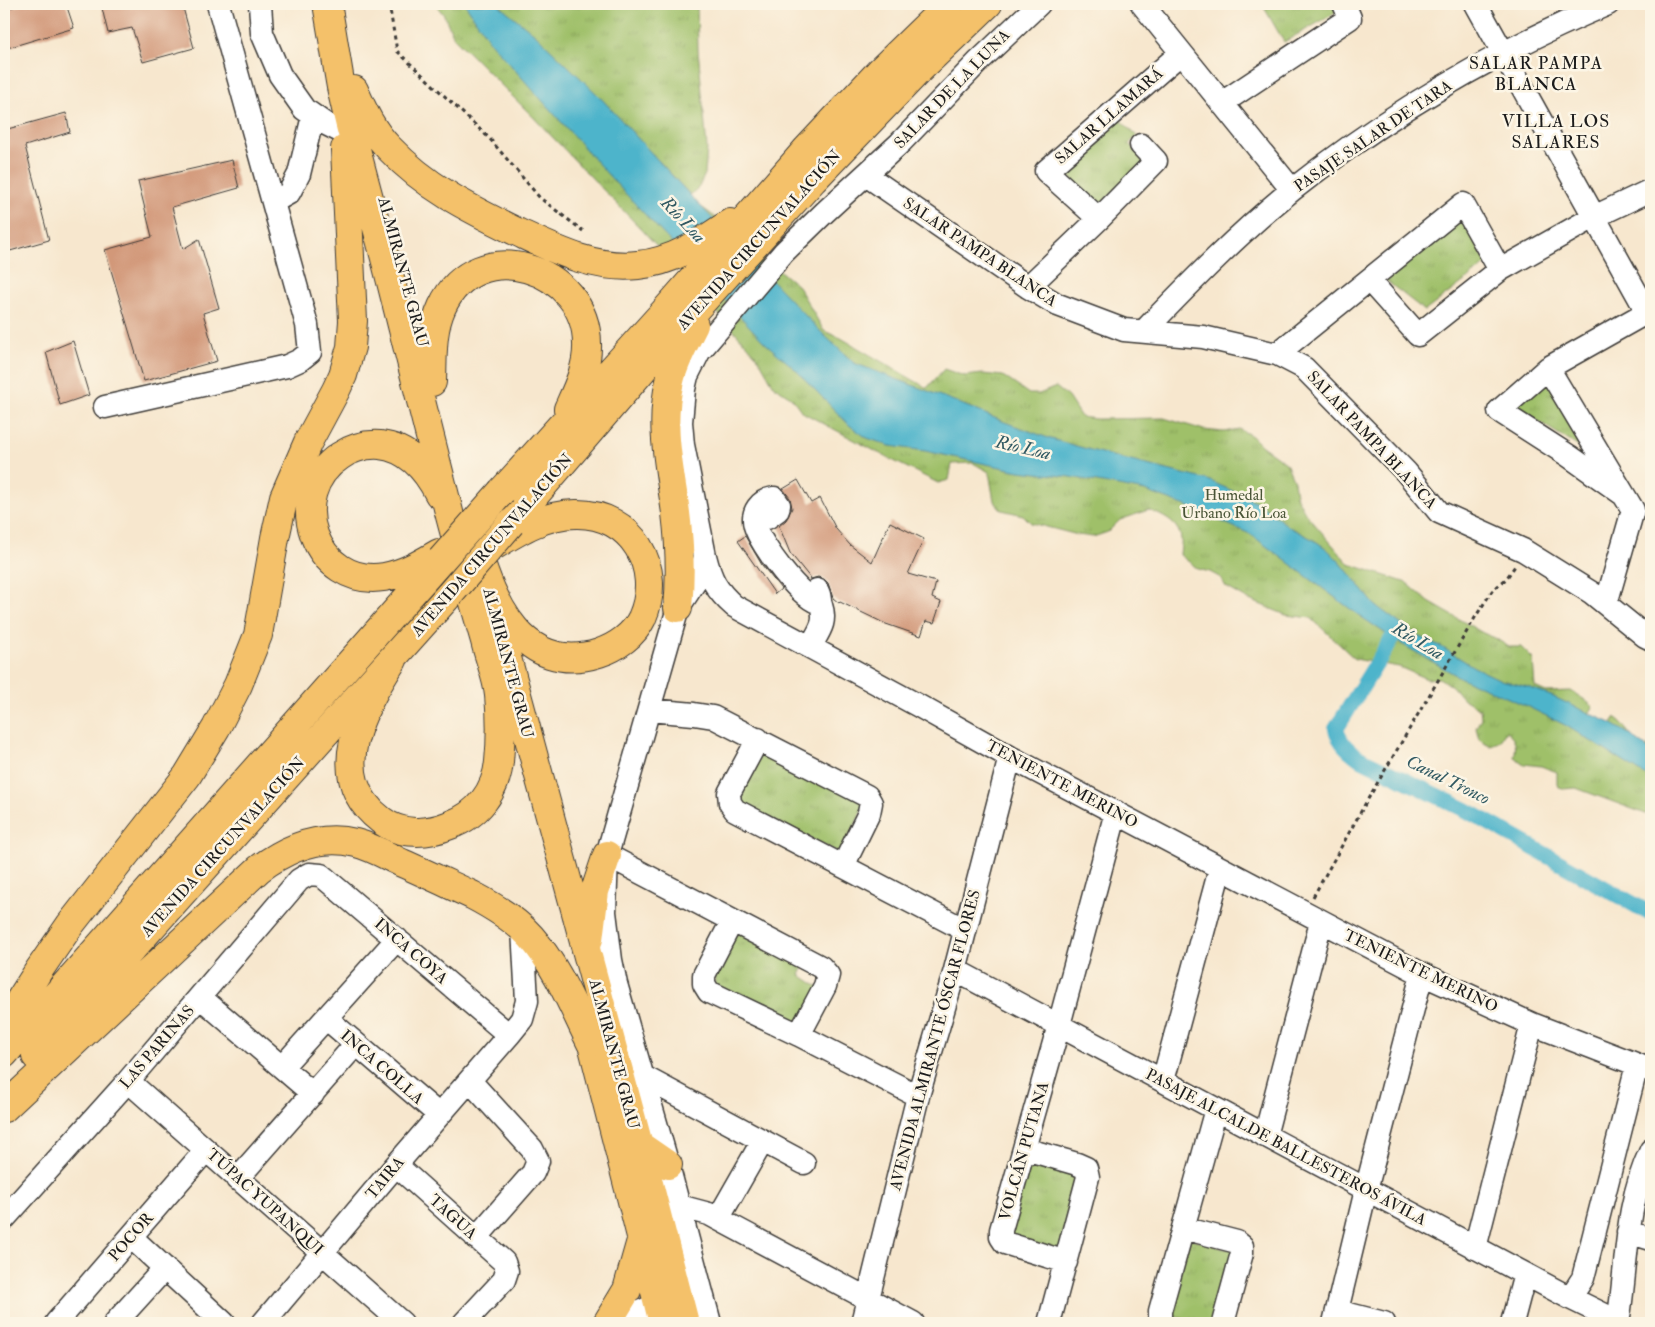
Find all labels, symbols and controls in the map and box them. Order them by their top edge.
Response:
street label: SALAR DE LA LUNA [890,25,1014,153]
district label: SALAR PAMPA BLANCA [1469,52,1603,96]
street label: SALAR LLAMARÁ [1050,63,1167,168]
street label: PASAJE SALAR DE TARA [1290,76,1456,197]
district label: VILLA LOS SALARES [1502,110,1610,154]
street label: AVENIDA CIRCUNVALACIÓN [671,145,846,335]
water label: Río Loa [655,191,710,248]
street label: SALAR PAMPA BLANCA [899,193,1061,311]
street label: ALMIRANTE GRAU [373,194,433,350]
street label: SALAR PAMPA BLANCA [1303,367,1441,513]
water label: Río Loa [992,430,1053,465]
street label: AVENIDA CIRCUNVALACIÓN [406,448,577,641]
park label: Humedal Urbano Río Loa [1181,485,1287,523]
street label: ALMIRANTE GRAU [478,585,538,741]
water label: Río Loa [1387,616,1448,665]
street label: TENIENTE MERINO [983,736,1141,832]
water label: Canal Tronco [1402,750,1494,810]
street label: AVENIDA CIRCUNVALACIÓN [135,752,310,942]
street label: AVENIDA ALMIRANTE ÓSCAR FLORES [884,887,985,1194]
street label: INCA COYA [370,914,452,988]
street label: TENIENTE MERINO [1341,925,1501,1017]
street label: ALMIRANTE GRAU [584,976,644,1132]
street label: LAS PARINAS [115,1001,199,1093]
street label: INCA COLLA [336,1025,428,1109]
street label: PASAJE ALCALDE BALLESTEROS ÁVILA [1142,1063,1430,1231]
street label: VOLCÁN PUTANA [994,1079,1053,1223]
street label: TÚPAC YUPANQUI [203,1144,328,1260]
street label: TAIRA [361,1153,409,1203]
street label: TAGUA [425,1190,481,1244]
street label: POCOR [104,1208,158,1266]

